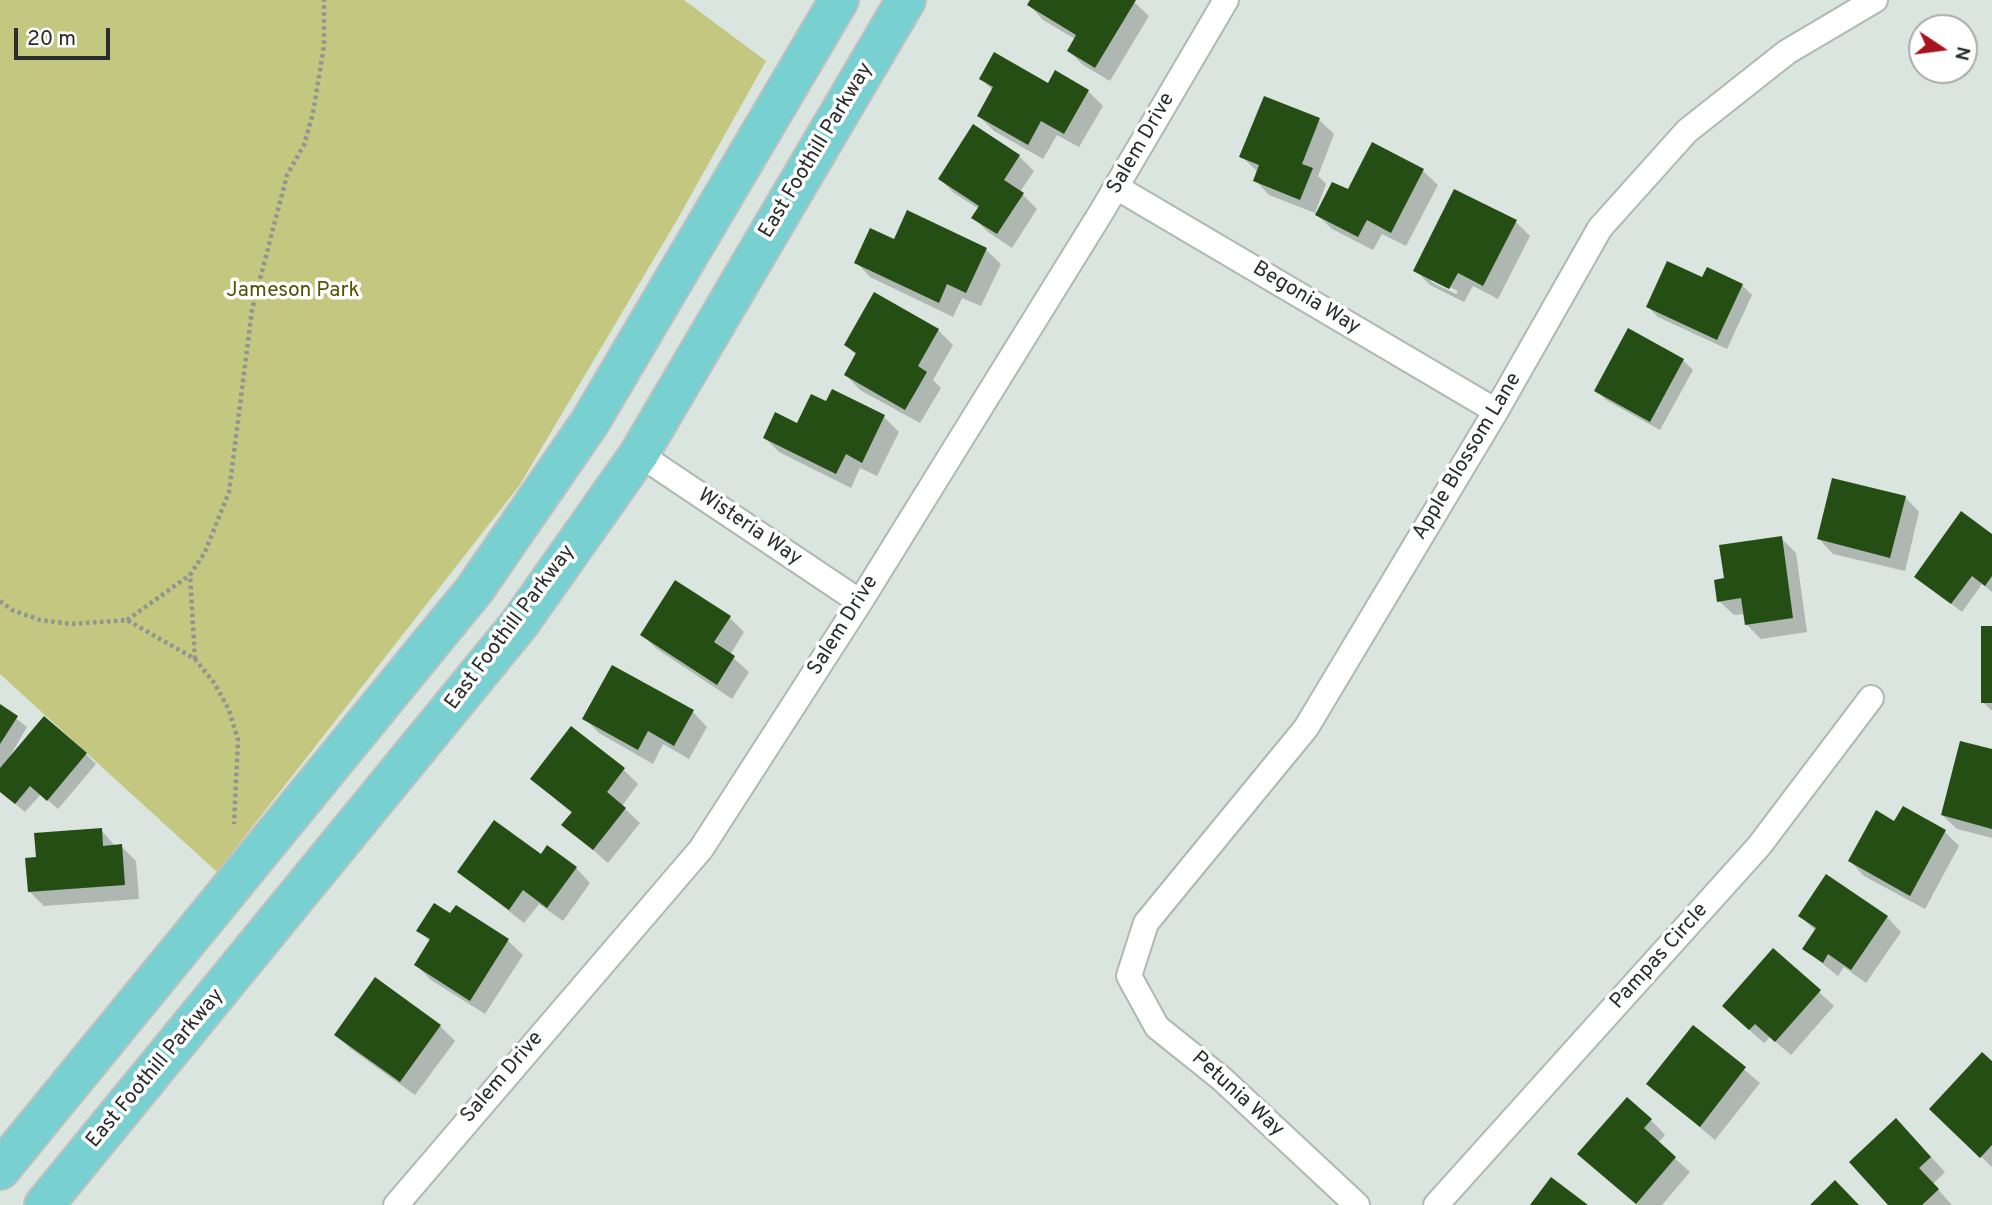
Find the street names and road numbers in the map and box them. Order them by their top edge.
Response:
street label: East Foothill Parkway [755,59,879,243]
street label: Salem Drive [1103,89,1181,199]
street label: Begonia Way [1248,257,1364,341]
street label: Apple Blossom Lane [1408,369,1528,545]
street label: Wisteria Way [692,484,806,572]
street label: East Foothill Parkway [441,540,581,716]
street label: Salem Drive [803,571,885,681]
street label: Pampas Circle [1606,899,1714,1015]
street label: East Foothill Parkway [82,984,230,1154]
street label: Salem Drive [456,1027,550,1129]
street label: Petunia Way [1185,1047,1289,1143]

